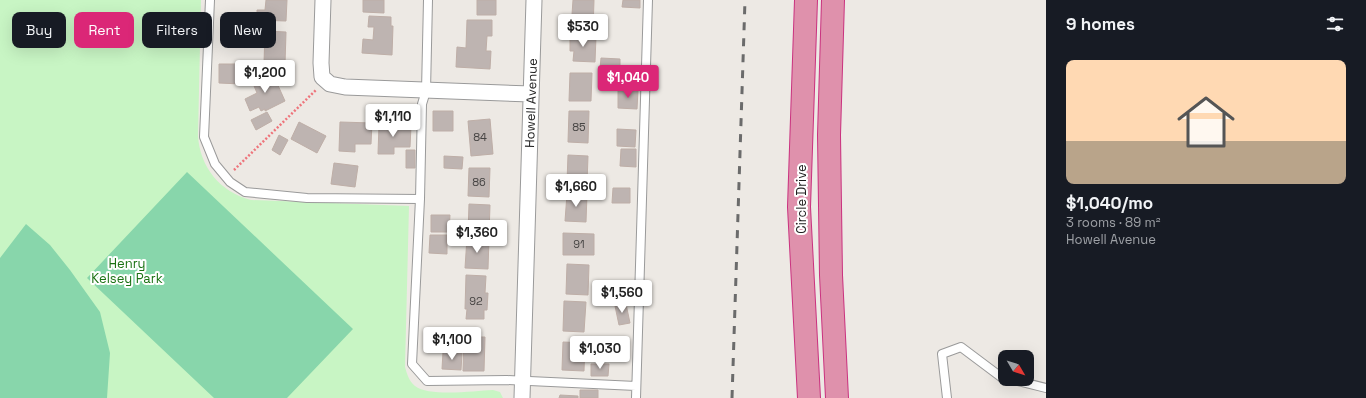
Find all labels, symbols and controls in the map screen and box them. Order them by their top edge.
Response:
chip: Buy [12,12,66,48]
chip: Rent [74,12,134,48]
chip: Filters [142,12,212,48]
chip: New [220,12,276,48]
text: 9 homes [1066,13,1135,35]
icon: filters [1324,13,1346,35]
pin: $530 [559,14,607,48]
text: $530 [567,18,599,35]
street label: Howell Avenue [521,58,541,148]
pin: $1,200 [232,60,298,94]
text: $1,200 [244,64,286,81]
pin: $1,040 [595,65,661,99]
text: $1,040 [607,69,649,86]
icon: home [1170,86,1242,158]
pin: $1,110 [360,104,426,138]
text: $1,110 [374,108,412,125]
house number: 85 [572,120,586,134]
house number: 84 [473,130,487,144]
street label: Circle Drive [793,164,810,234]
pin: $1,660 [543,174,609,208]
house number: 86 [472,175,486,189]
text: $1,660 [555,178,597,195]
text: $1,040/mo [1066,192,1153,214]
text: 3 rooms · 89 m² [1066,214,1160,231]
pin: $1,360 [444,220,510,254]
text: $1,360 [456,224,498,241]
text: Howell Avenue [1066,231,1156,248]
house number: 91 [573,237,585,251]
park label: Henry Kelsey Park [91,255,163,287]
pin: $1,560 [589,280,655,314]
text: $1,560 [601,284,643,301]
house number: 92 [469,294,483,308]
pin: $1,100 [419,327,485,361]
text: $1,100 [432,331,472,348]
pin: $1,030 [567,336,633,370]
text: $1,030 [579,340,621,357]
north arrow [998,350,1034,386]
map controls [998,350,1034,386]

